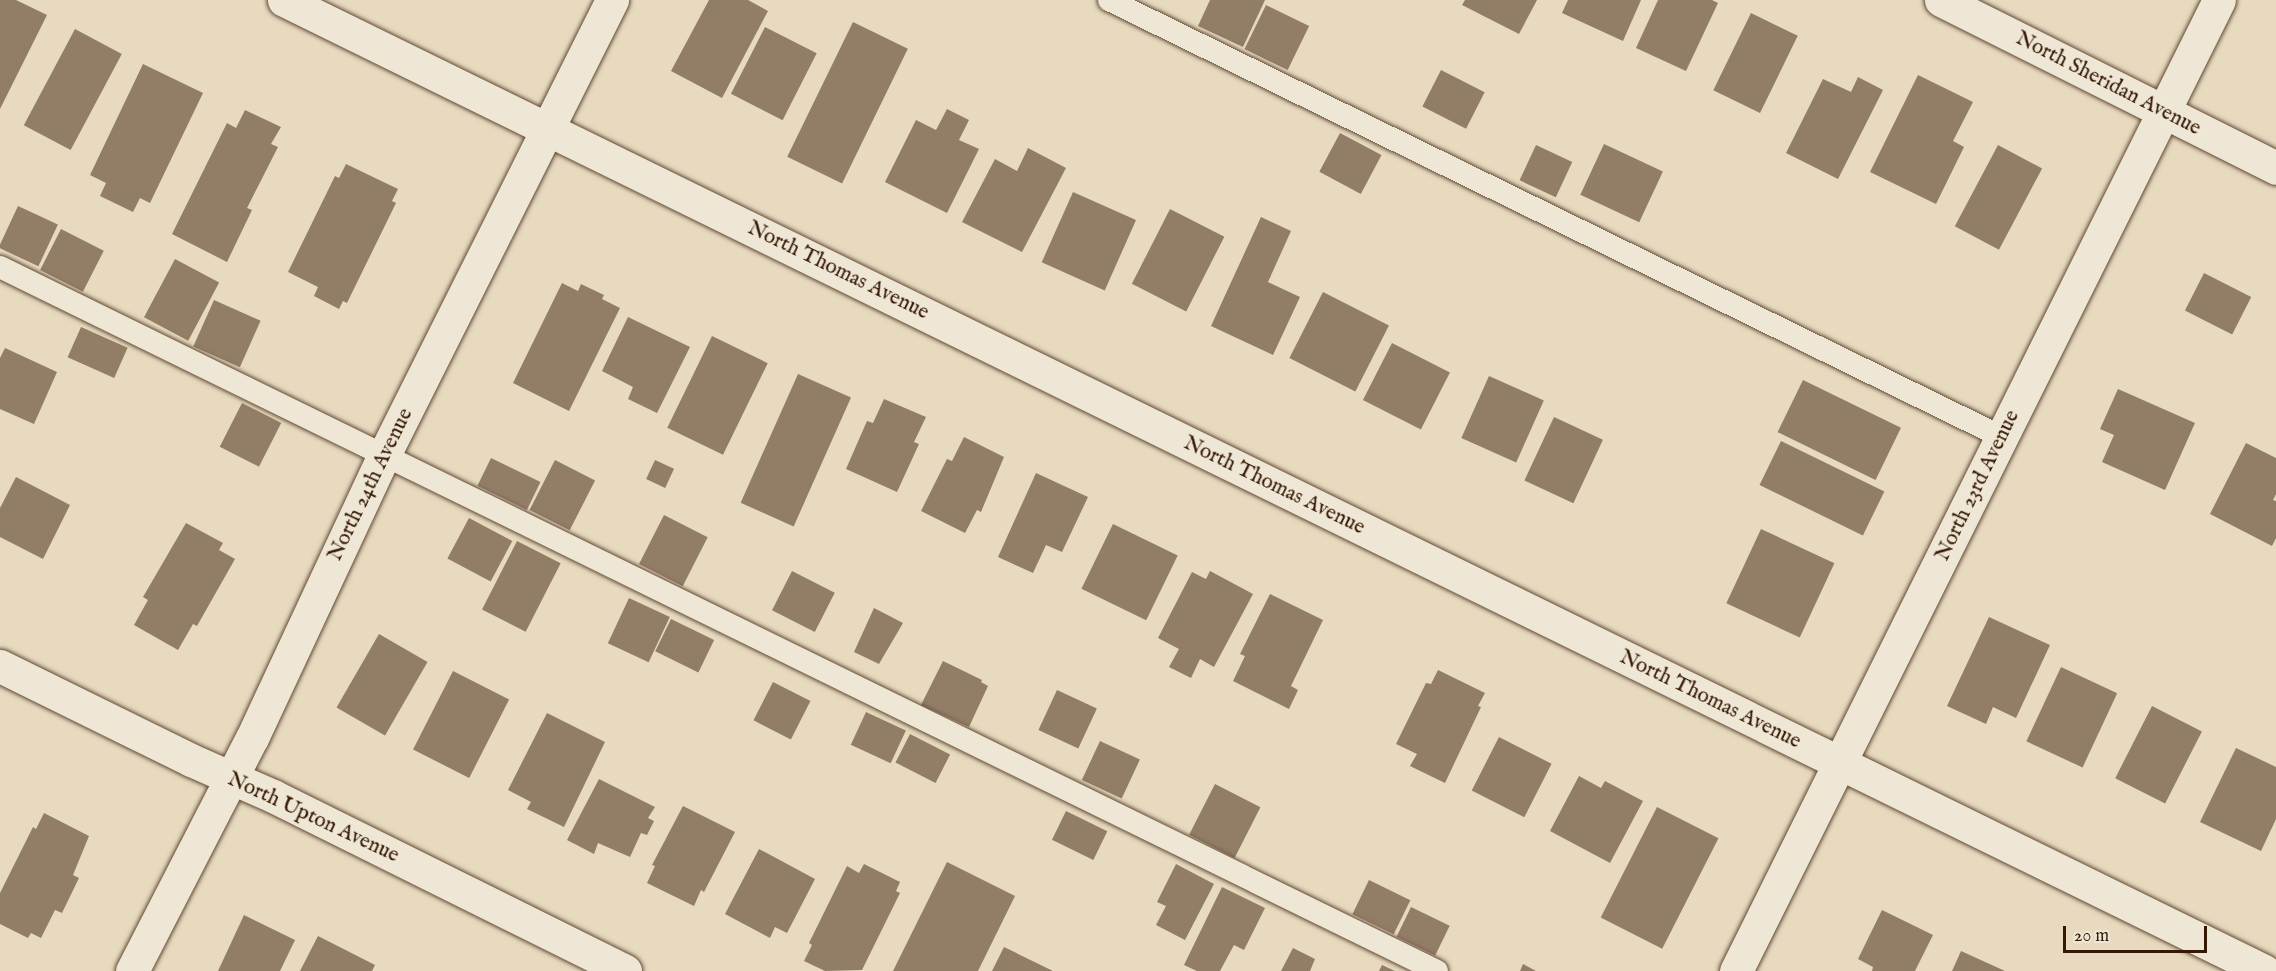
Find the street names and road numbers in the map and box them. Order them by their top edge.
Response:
street label: North Sheridan Avenue [2011,26,2205,142]
street label: North Thomas Avenue [743,216,933,326]
street label: North 24th Avenue [323,405,419,565]
street label: North 23rd Avenue [1931,406,2025,566]
street label: North Thomas Avenue [1179,431,1369,541]
street label: North Thomas Avenue [1615,645,1805,755]
street label: North Upton Avenue [223,767,403,869]

